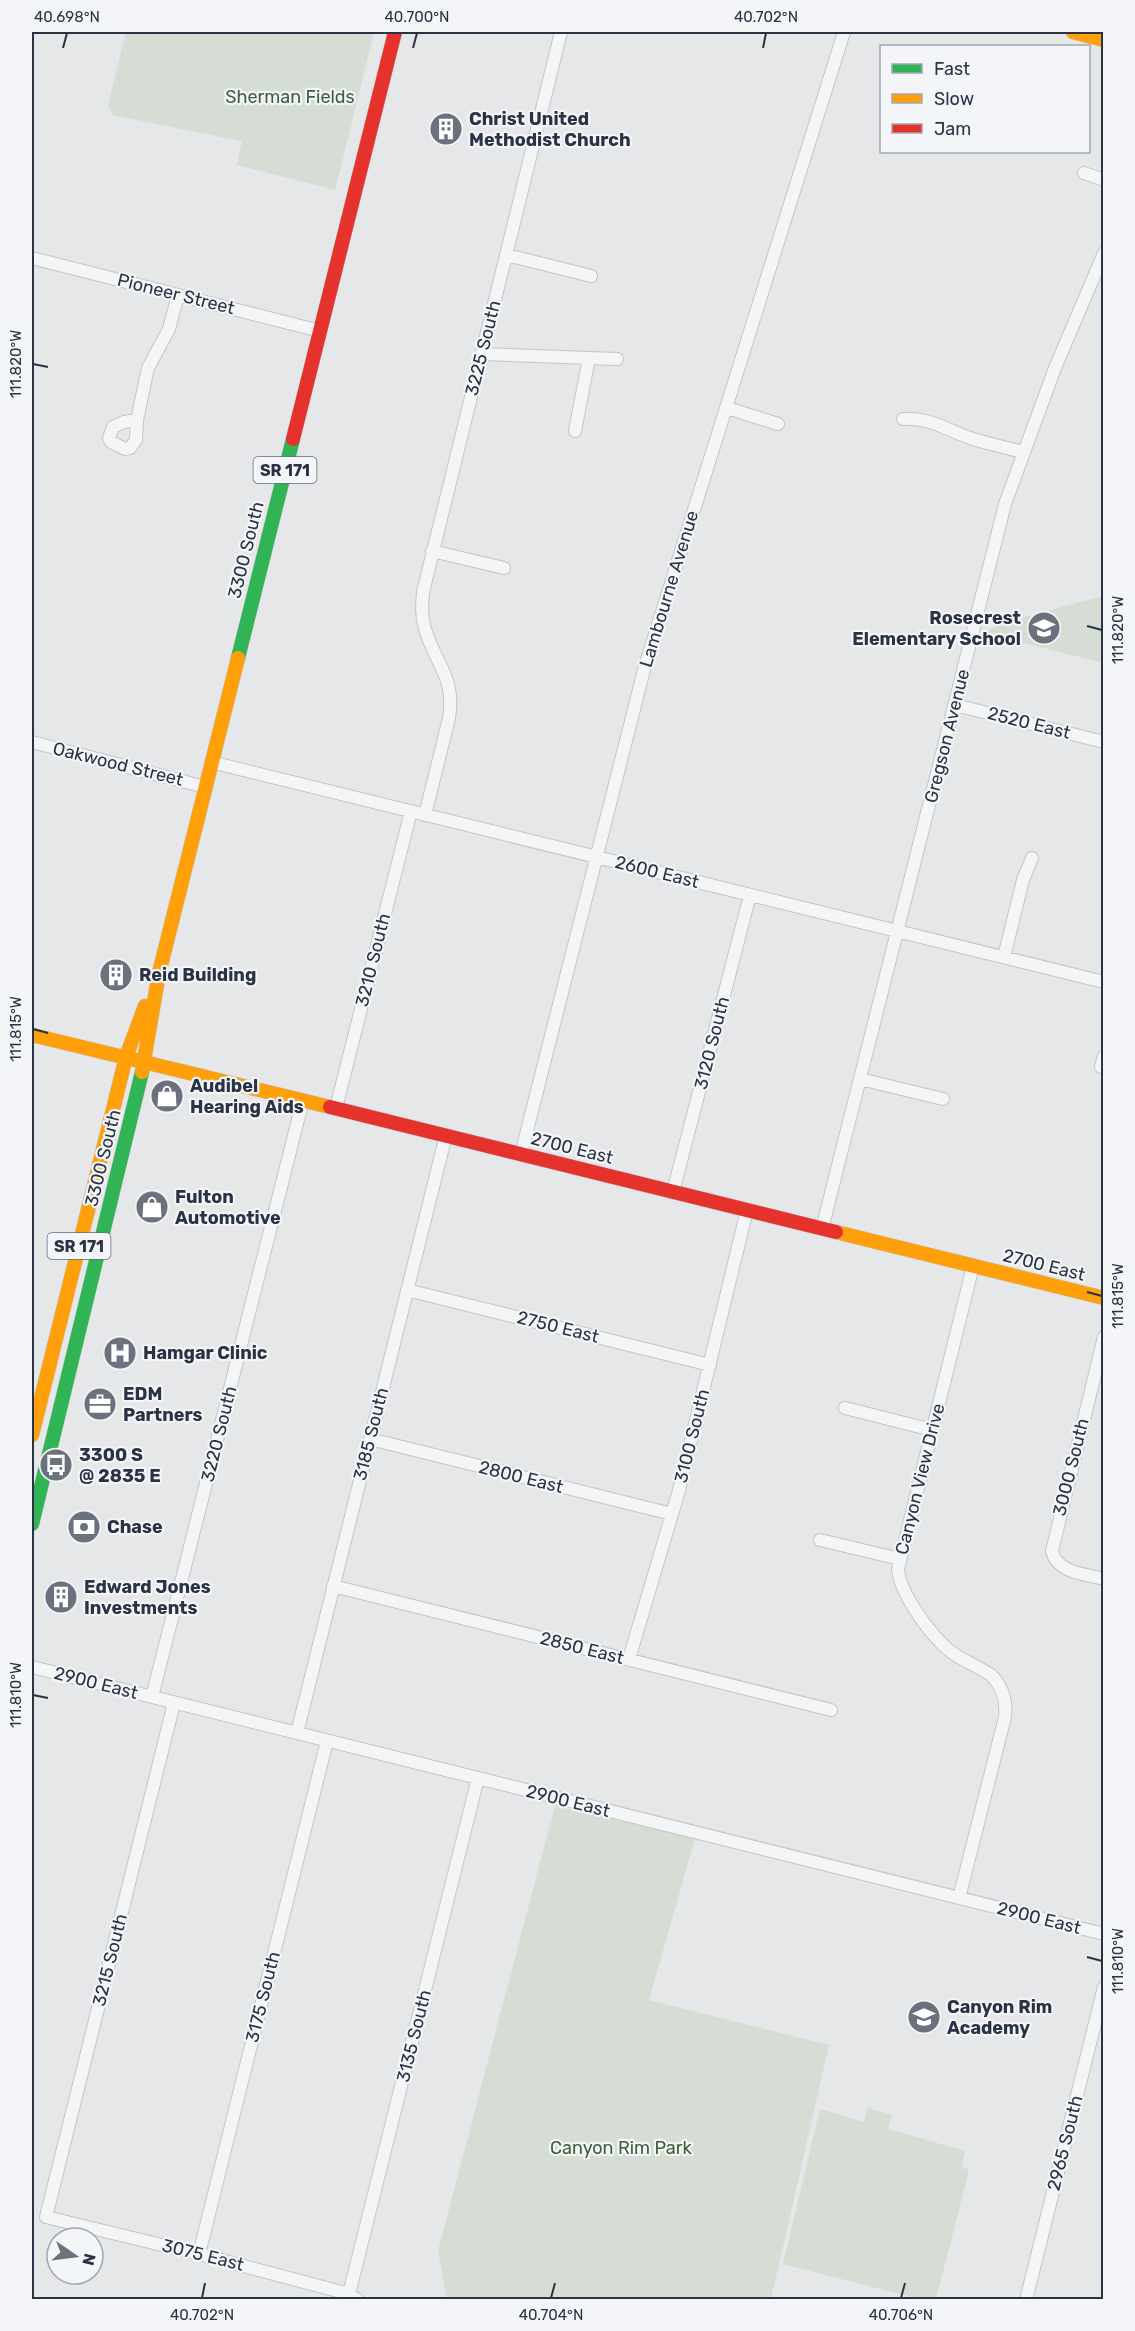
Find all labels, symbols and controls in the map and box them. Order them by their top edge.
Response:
text: 40.698°N [34,8,100,26]
text: 40.700°N [385,8,449,26]
text: 40.702°N [734,8,798,26]
legend [880,45,1090,153]
text: Fast [934,58,970,80]
park label: Sherman Fields [225,86,355,108]
text: Slow [934,88,974,110]
place label: Christ United Methodist Church [469,108,631,151]
building icon: Christ United Methodist Church [428,111,464,147]
text: Jam [934,118,971,140]
street label: Pioneer Street [115,269,237,319]
street label: 3225 South [461,298,505,398]
text: 111.820°W [7,330,25,398]
road number: SR 171 [254,457,316,483]
street label: 3300 South [223,499,269,601]
street label: Lambourne Avenue [635,508,703,670]
text: 111.820°W [1109,596,1127,664]
place label: Rosecrest Elementary School [852,607,1021,650]
school or university icon: Rosecrest Elementary School [1026,610,1062,646]
street label: Gregson Avenue [920,667,974,805]
street label: 2520 East [985,702,1073,744]
street label: Oakwood Street [51,737,185,791]
street label: 2600 East [613,851,701,893]
street label: 3210 South [351,911,395,1009]
building icon: Reid Building [98,957,134,993]
place label: Reid Building [139,964,256,986]
street label: 3120 South [690,994,734,1092]
text: 111.815°W [7,996,25,1062]
place label: Audibel Hearing Aids [190,1075,304,1118]
shop icon: Audibel Hearing Aids [149,1078,185,1114]
street label: 3300 South [80,1107,126,1209]
street label: 2700 East [529,1127,615,1169]
place label: Fulton Automotive [175,1186,281,1229]
shop icon: Fulton Automotive [134,1189,170,1225]
road number: SR 171 [48,1233,110,1259]
street label: 2700 East [1001,1244,1087,1286]
text: 111.815°W [1109,1263,1127,1329]
street label: 2750 East [515,1306,601,1348]
hospital icon: Hamgar Clinic [102,1335,138,1371]
place label: Hamgar Clinic [143,1342,268,1364]
place label: EDM Partners [123,1383,203,1426]
street label: 3220 South [196,1384,242,1484]
street label: 3185 South [349,1385,393,1483]
office icon: EDM Partners [82,1386,118,1422]
street label: 3100 South [670,1387,714,1485]
street label: Canyon View Drive [891,1401,949,1557]
street label: 3000 South [1048,1416,1094,1518]
place label: 3300 S @ 2835 E [79,1444,161,1487]
bus stop icon: 3300 S @ 2835 E [38,1447,74,1483]
street label: 2800 East [476,1456,566,1498]
bank icon: Chase [66,1509,102,1545]
place label: Chase [107,1516,163,1538]
place label: Edward Jones Investments [84,1576,211,1619]
building icon: Edward Jones Investments [43,1579,79,1615]
street label: 2850 East [538,1627,626,1669]
text: 111.810°W [7,1662,25,1728]
street label: 2900 East [52,1662,140,1704]
street label: 2900 East [524,1780,612,1822]
street label: 2900 East [995,1897,1083,1939]
street label: 3215 South [88,1911,132,2009]
text: 111.810°W [1109,1928,1127,1994]
street label: 3175 South [241,1949,285,2045]
street label: 3135 South [392,1987,436,2085]
place label: Canyon Rim Academy [947,1996,1052,2039]
school or university icon: Canyon Rim Academy [906,1999,942,2035]
street label: 2965 South [1043,2093,1087,2193]
park label: Canyon Rim Park [550,2137,693,2159]
north arrow [45,2226,105,2286]
street label: 3075 East [160,2234,246,2276]
text: N [78,2252,100,2267]
text: 40.702°N [170,2306,234,2324]
text: 40.704°N [519,2306,583,2324]
text: 40.706°N [869,2306,933,2324]

